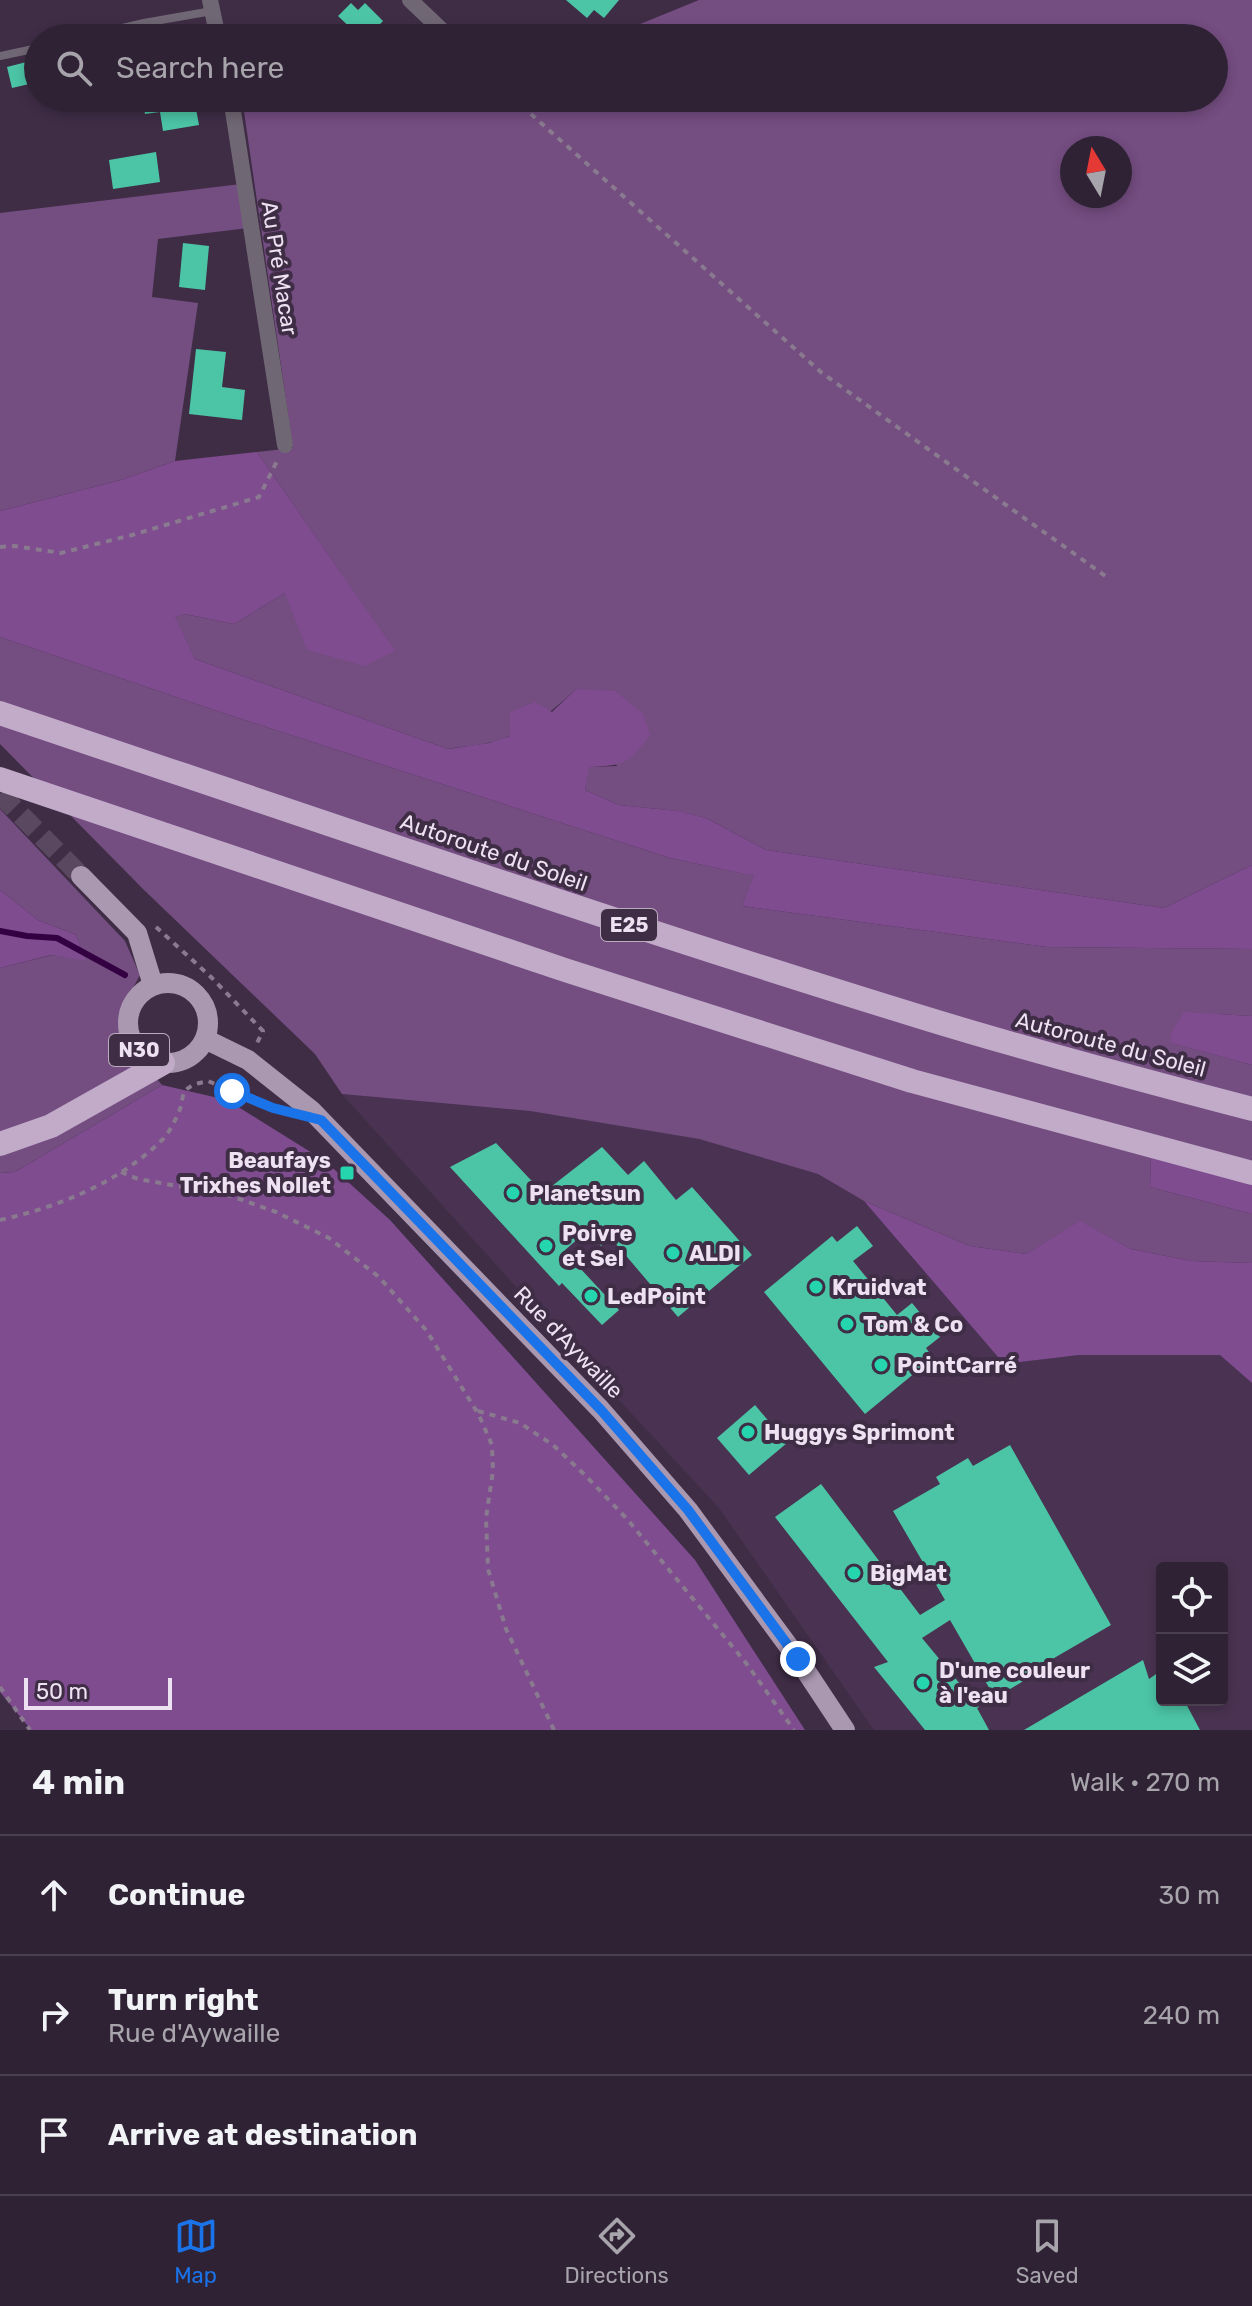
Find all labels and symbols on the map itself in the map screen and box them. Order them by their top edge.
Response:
north arrow [1060,136,1132,208]
street label: Au Pré Macar [256,199,304,338]
street label: Autoroute du Soleil [397,808,591,897]
road number: E25 [601,909,657,941]
street label: Autoroute du Soleil [1013,1006,1209,1083]
road number: N30 [109,1034,169,1066]
route start [214,1073,250,1109]
place label: Beaufays Trixhes Nollet [180,1147,331,1199]
marker: Beaufays Trixhes Nollet [338,1164,356,1182]
place label: Planetsun [529,1180,641,1207]
marker: Planetsun [504,1184,522,1202]
place label: Poivre et Sel [562,1220,633,1272]
marker: Poivre et Sel [537,1237,555,1255]
place label: ALDI [689,1240,741,1267]
marker: ALDI [664,1244,682,1262]
place label: Kruidvat [832,1274,927,1301]
marker: Kruidvat [807,1278,825,1296]
street label: Rue d'Aywaille [508,1281,629,1404]
place label: LedPoint [607,1283,706,1310]
marker: LedPoint [582,1287,600,1305]
place label: Tom & Co [863,1311,963,1338]
marker: Tom & Co [838,1315,856,1333]
place label: PointCarré [897,1352,1017,1379]
marker: PointCarré [872,1356,890,1374]
place label: Huggys Sprimont [764,1419,955,1446]
marker: Huggys Sprimont [739,1423,757,1441]
place label: BigMat [870,1560,947,1587]
marker: BigMat [845,1564,863,1582]
route end [780,1641,816,1677]
place label: D'une couleur à l'eau [939,1657,1090,1709]
scale bar [24,1674,172,1710]
marker: D'une couleur à l'eau [914,1674,932,1692]

